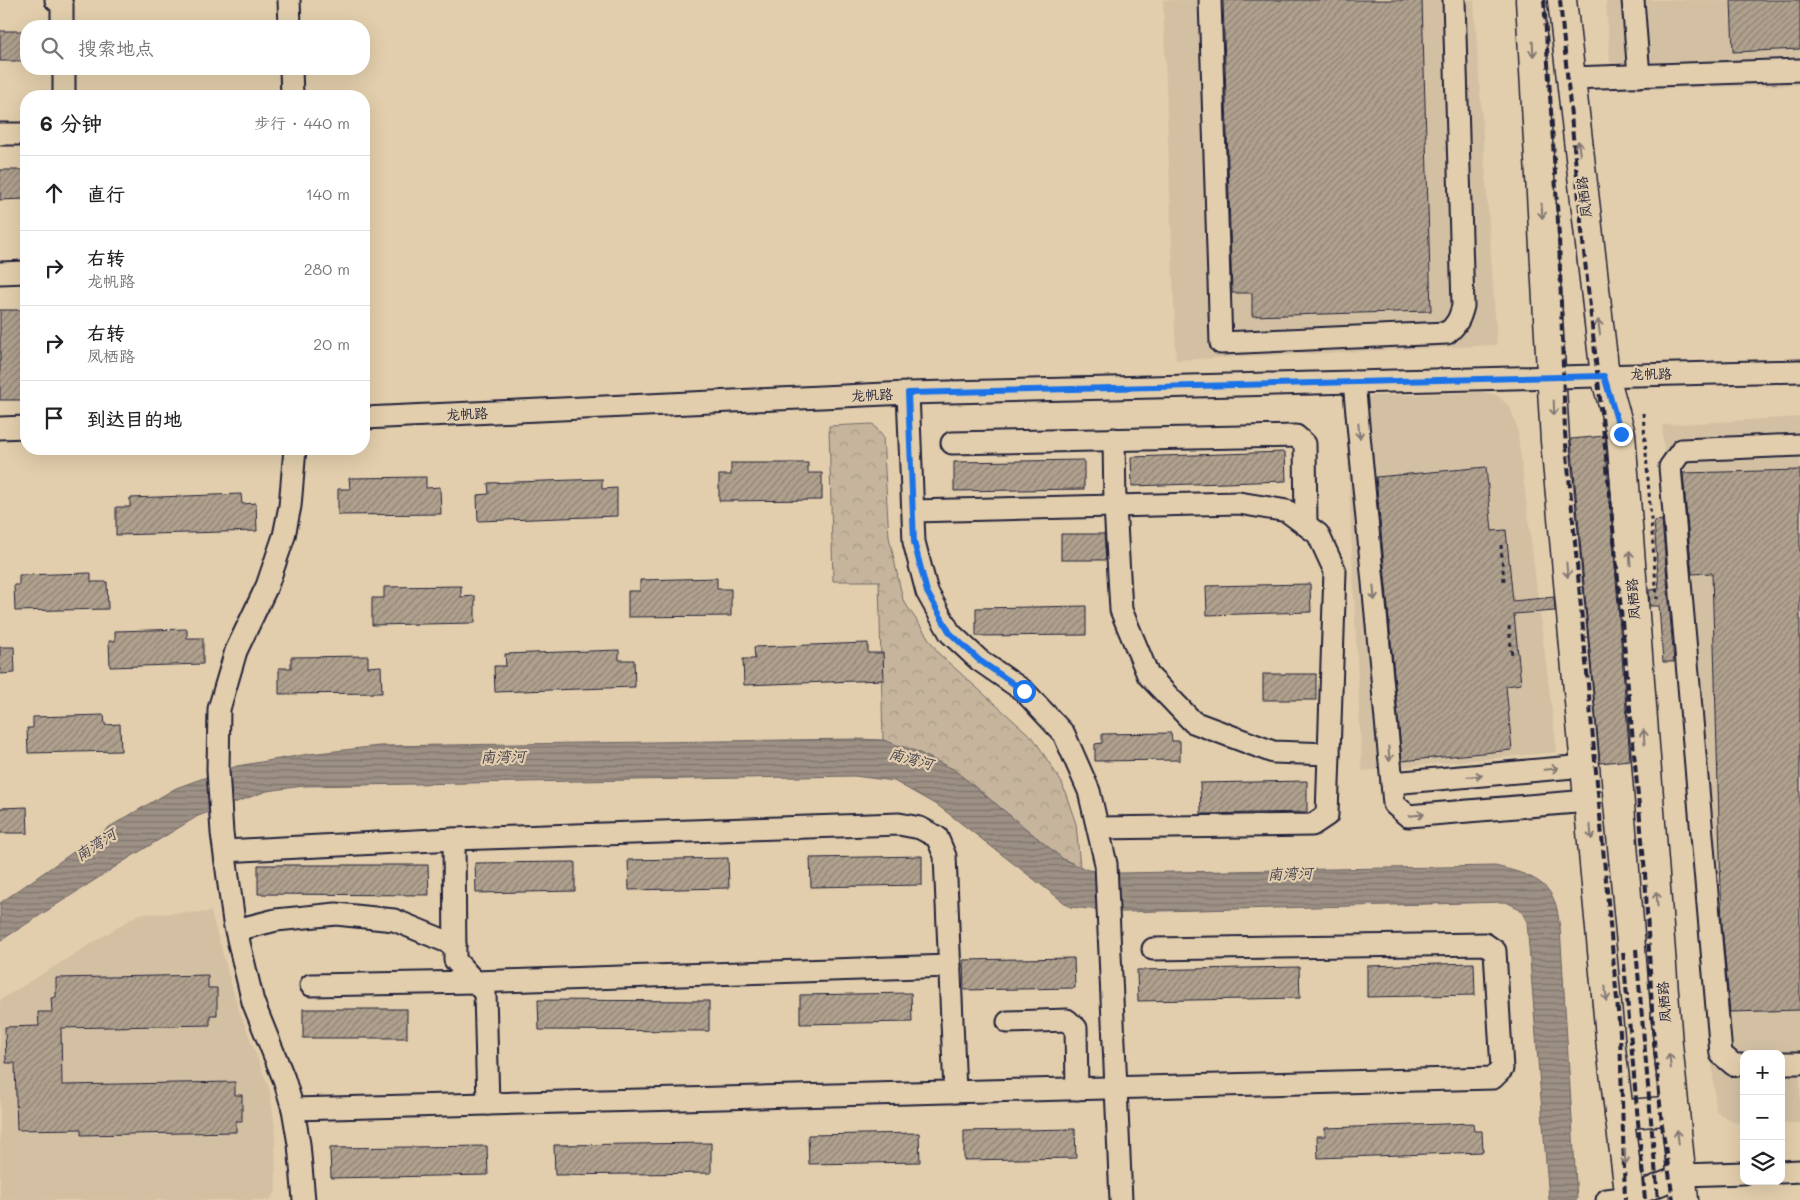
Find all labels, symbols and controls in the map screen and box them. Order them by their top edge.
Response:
search box [20,20,370,75]
icon: search [38,34,66,62]
text: 搜索地点 [78,35,154,60]
one-way arrow [1528,40,1537,56]
text: 6 分钟 [40,109,102,136]
text: 步行 · 440 m [254,112,350,133]
one-way arrow [1574,141,1584,157]
street label: 凤栖路 [1572,175,1595,219]
icon: ahead [40,179,68,207]
text: 直行 [87,181,125,206]
text: 140 m [306,183,350,204]
one-way arrow [1538,203,1547,219]
text: 右转 [87,245,125,270]
icon: right [40,254,68,282]
text: 280 m [304,258,350,279]
text: 龙帆路 [87,270,135,291]
one-way arrow [1594,319,1604,335]
text: 右转 [87,320,125,345]
icon: right [40,329,68,357]
text: 20 m [313,333,350,354]
text: 凤栖路 [87,345,135,366]
street label: 龙帆路 [1630,364,1672,383]
street label: 龙帆路 [851,384,893,405]
one-way arrow [1549,400,1558,416]
street label: 龙帆路 [446,403,488,424]
icon: arrive [40,404,68,432]
text: 到达目的地 [87,406,182,431]
one-way arrow [1354,423,1363,439]
route end [1610,423,1633,446]
one-way arrow [1626,550,1635,566]
one-way arrow [1562,562,1572,578]
street label: 凤栖路 [1622,577,1643,621]
one-way arrow [1369,584,1379,600]
route start [1013,680,1036,703]
one-way arrow [1639,729,1649,745]
water label: 南湾河 [887,743,938,774]
water label: 南湾河 [480,746,529,766]
one-way arrow [1384,746,1394,762]
one-way arrow [1543,764,1559,774]
one-way arrow [1467,771,1483,780]
one-way arrow [1409,811,1425,820]
water label: 南湾河 [71,822,122,865]
one-way arrow [1586,824,1596,840]
water label: 南湾河 [1267,862,1316,884]
one-way arrow [1652,891,1661,907]
street label: 凤栖路 [1653,980,1674,1024]
one-way arrow [1601,986,1611,1002]
map controls [1740,1050,1785,1185]
button: + [1740,1050,1785,1095]
one-way arrow [1665,1053,1675,1069]
button: − [1740,1095,1785,1140]
one-way arrow [1673,1130,1683,1146]
button: layers [1740,1140,1785,1185]
one-way arrow [1620,1149,1630,1165]

